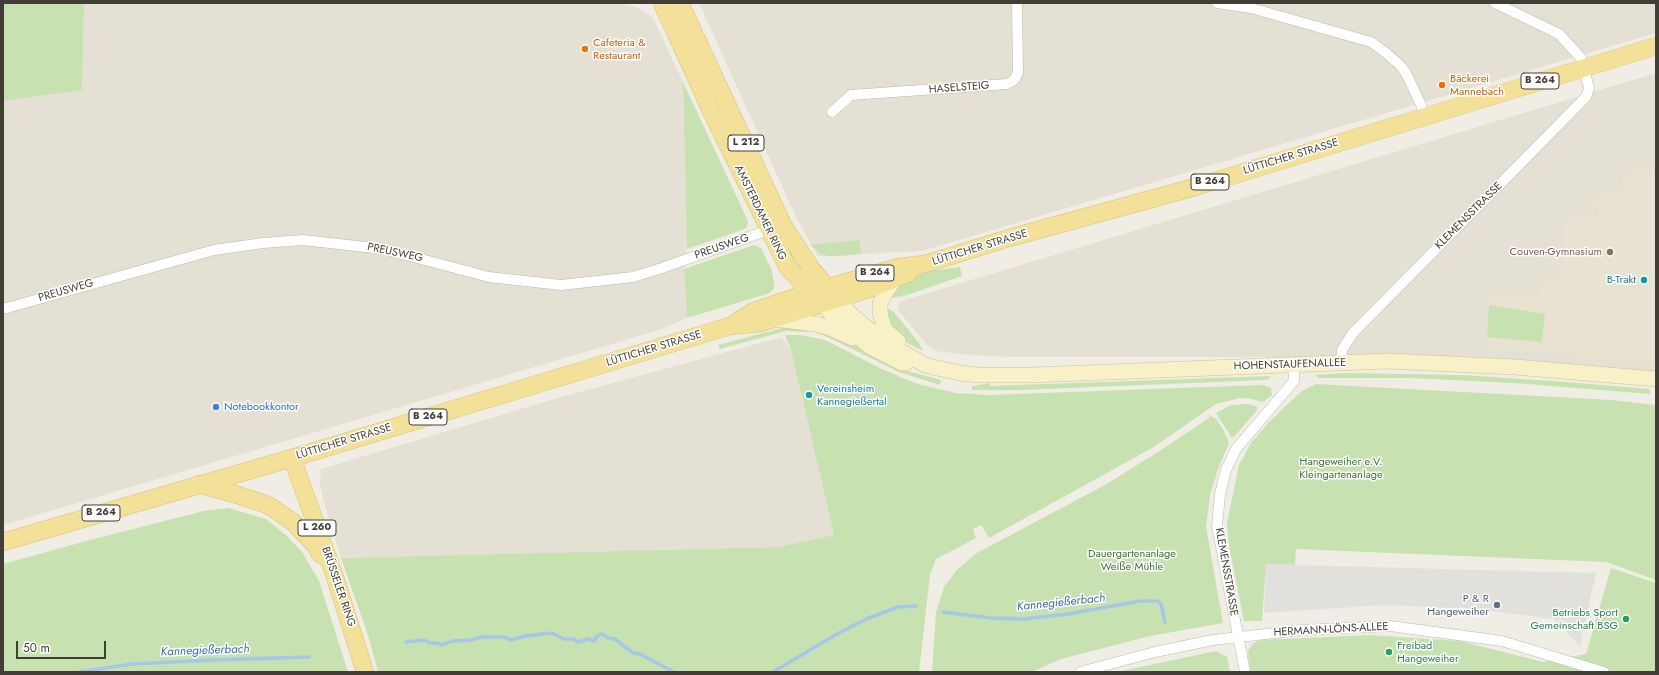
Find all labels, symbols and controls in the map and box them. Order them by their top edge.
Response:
place label: Cafeteria & Restaurant [593,36,646,62]
marker: Cafeteria & Restaurant [580,44,590,54]
place label: Bäckerei Mannebach [1450,72,1504,98]
road number: B 264 [1521,73,1559,89]
street label: HASELSTEIG [928,79,990,97]
marker: Bäckerei Mannebach [1437,80,1447,90]
road number: L 212 [728,135,764,151]
street label: LÜTTICHER STRASSE [1242,136,1340,178]
street label: AMSTERDAMER RING [731,163,789,263]
road number: B 264 [1191,174,1229,190]
street label: KLEMENSSTRASSE [1433,180,1505,252]
street label: LÜTTICHER STRASSE [931,227,1029,269]
street label: PREUSWEG [693,232,751,262]
street label: PREUSWEG [366,241,424,265]
place label: Couven-Gymnasium [1509,245,1602,259]
marker: Couven-Gymnasium [1605,247,1615,257]
road number: B 264 [856,265,894,281]
place label: B-Trakt [1607,273,1636,287]
marker: B-Trakt [1639,275,1649,285]
street label: PREUSWEG [37,277,95,305]
street label: LÜTTICHER STRASSE [605,328,703,370]
street label: HOHENSTAUFENALLEE [1234,356,1346,374]
place label: Vereinsheim Kannegießertal [817,382,887,408]
marker: Vereinsheim Kannegießertal [804,390,814,400]
place label: Notebookkontor [224,400,299,414]
marker: Notebookkontor [211,402,221,412]
road number: B 264 [409,409,447,425]
street label: LÜTTICHER STRASSE [295,421,393,463]
park label: Hangeweiher e.V. Kleingartenanlage [1299,455,1383,481]
road number: B 264 [82,505,120,521]
road number: L 260 [298,520,336,536]
street label: KLEMENSSTRASSE [1212,527,1240,617]
street label: BRÜSSELER RING [318,545,358,629]
park label: Dauergartenanlage Weiße Mühle [1088,547,1176,573]
water label: Kannegießerbach [1016,591,1106,615]
place label: P & R Hangeweiher [1427,592,1489,618]
marker: P & R Hangeweiher [1492,600,1502,610]
place label: Betriebs Sport Gemeinschaft BSG [1530,606,1618,632]
marker: Betriebs Sport Gemeinschaft BSG [1621,614,1631,624]
street label: HERMANN-LÖNS-ALLEE [1273,620,1389,640]
scale bar [18,633,108,659]
text: 50 m [23,639,50,657]
place label: Freibad Hangeweiher [1397,639,1459,665]
water label: Kannegießerbach [160,642,250,660]
marker: Freibad Hangeweiher [1384,647,1394,657]

